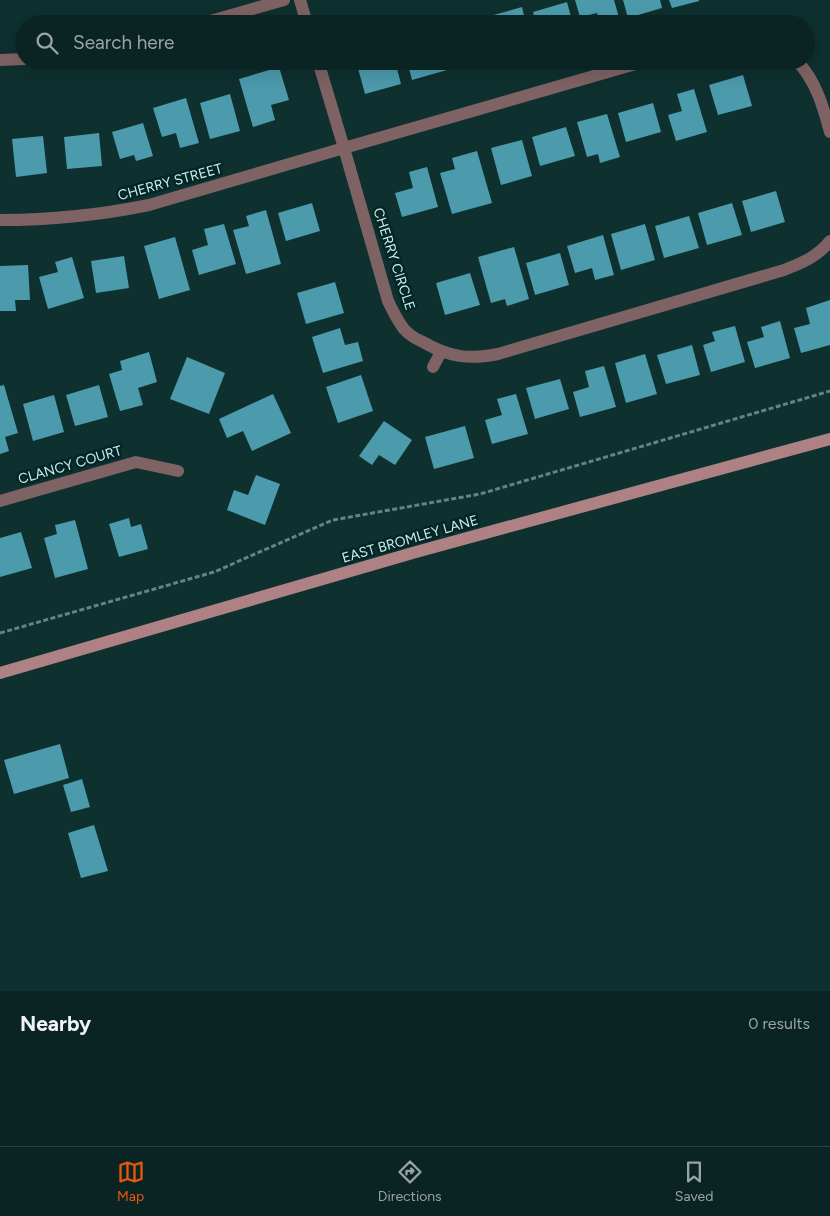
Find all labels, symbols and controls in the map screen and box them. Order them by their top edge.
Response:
search box [15,15,815,70]
icon: search [33,29,61,57]
text: Search here [73,31,175,54]
street label: CHERRY STREET [116,160,224,204]
street label: CHERRY CIRCLE [369,206,419,312]
street label: CLANCY COURT [16,442,124,488]
street label: EAST BROMLEY LANE [340,511,480,567]
text: Nearby [20,1011,91,1036]
text: 0 results [748,1014,810,1033]
tab: Map [117,1158,145,1205]
tab: Directions [378,1158,442,1205]
tab: Saved [675,1158,713,1205]

